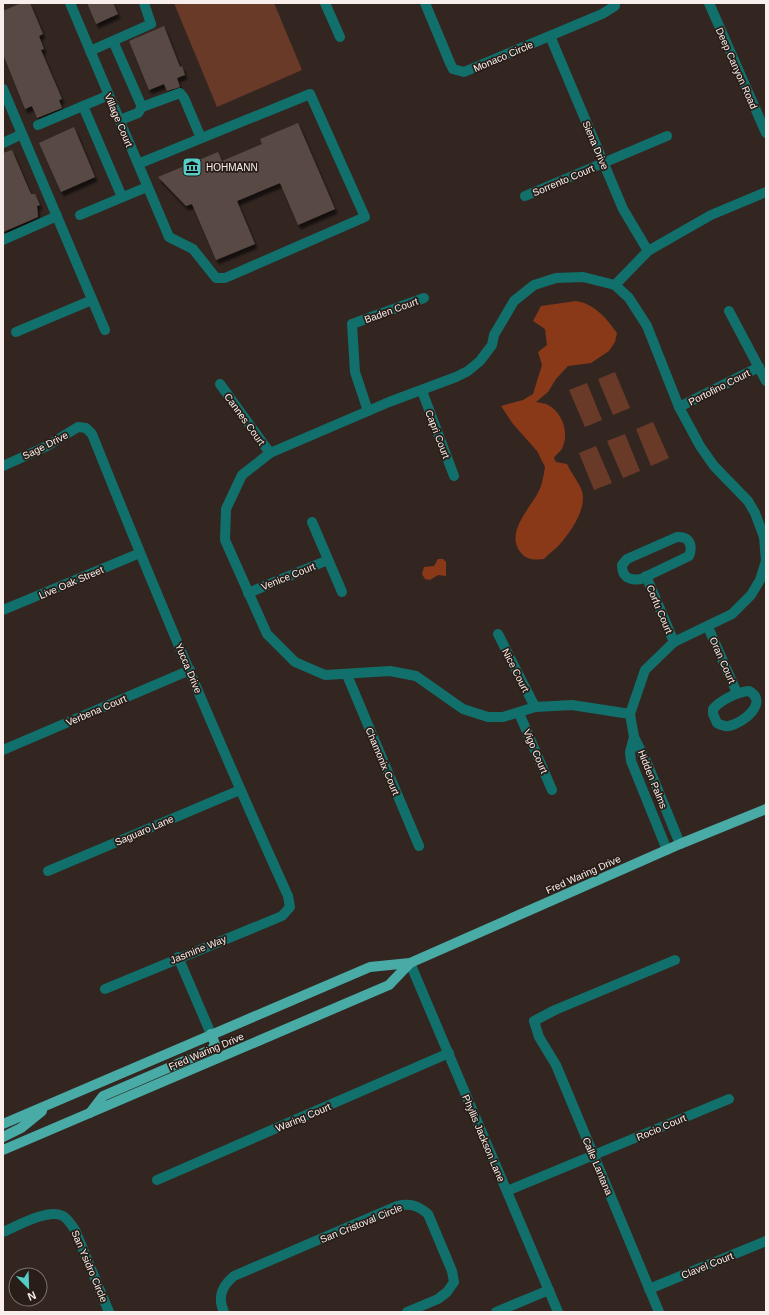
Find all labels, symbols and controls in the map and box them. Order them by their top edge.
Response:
street label: Deep Canyon Road [714,26,759,111]
street label: Monaco Circle [472,39,535,74]
street label: Village Court [102,92,135,149]
street label: Siena Drive [580,119,611,172]
museum icon: HOHMANN [181,156,203,178]
place label: HOHMANN [206,162,258,173]
street label: Sorrento Court [531,162,596,198]
street label: Baden Court [363,296,420,325]
street label: Portofino Court [687,367,752,408]
street label: Cannes Court [222,391,267,448]
street label: Capri Court [423,408,452,460]
street label: Sage Drive [21,429,70,462]
street label: Venice Court [260,561,317,592]
street label: Live Oak Street [37,564,105,601]
street label: Corfu Court [644,583,675,635]
street label: Oran Court [707,635,738,685]
street label: Yucca Drive [173,641,204,695]
street label: Nice Court [500,647,531,694]
street label: Verbena Court [64,693,128,728]
street label: Chamonix Court [363,726,402,797]
street label: Vigo Court [521,727,550,775]
street label: Hidden Palms [636,748,669,810]
street label: Saguaro Lane [113,813,176,848]
street label: Fred Waring Drive [544,853,623,896]
street label: Jasmine Way [168,933,228,966]
street label: Fred Waring Drive [167,1030,246,1072]
street label: Phyllis Jackson Lane [460,1093,507,1184]
street label: Waring Court [274,1101,332,1134]
street label: Rocio Court [635,1112,688,1143]
street label: Calle Lantana [580,1136,615,1197]
street label: San Cristoval Circle [318,1202,404,1245]
street label: San Ysidro Circle [69,1229,110,1304]
street label: Clavel Court [680,1250,735,1281]
north arrow [8,1267,48,1307]
text: N [26,1289,38,1303]

